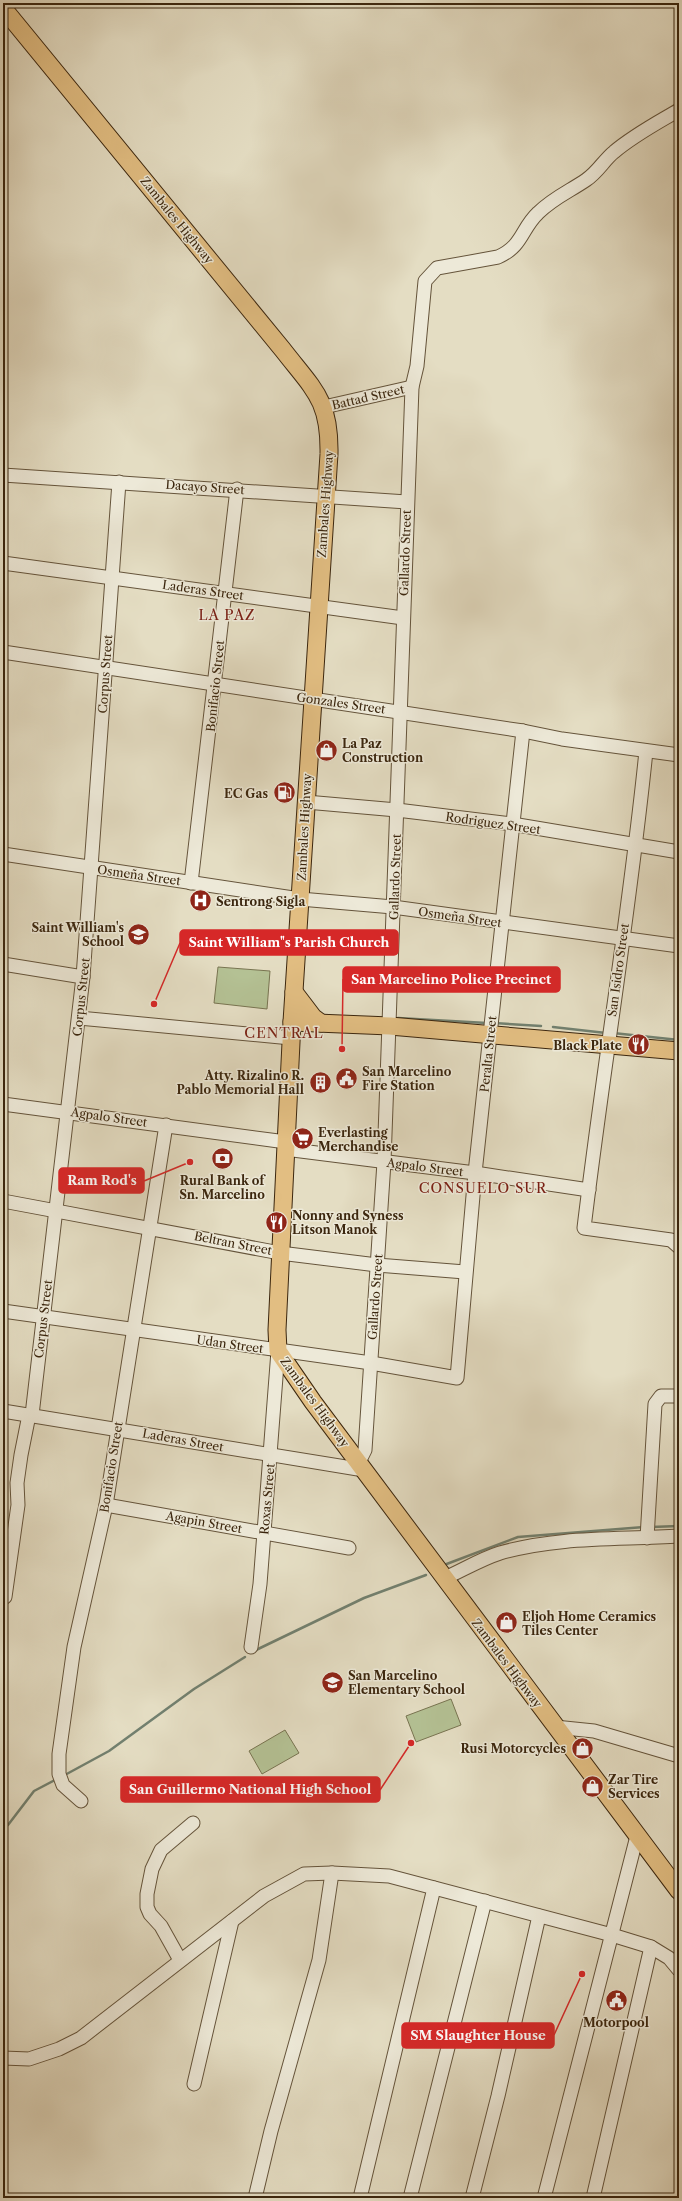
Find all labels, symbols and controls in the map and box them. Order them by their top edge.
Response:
street label: Zambales Highway [137,173,217,267]
street label: Battad Street [330,381,406,413]
street label: Zambales Highway [314,449,336,558]
street label: Dacayo Street [165,477,246,497]
street label: Gallardo Street [396,509,414,596]
street label: Laderas Street [161,577,245,603]
district label: LA PAZ [198,606,256,624]
street label: Corpus Street [95,633,115,714]
street label: Bonifacio Street [203,639,227,733]
street label: Gonzales Street [296,689,387,717]
place label: La Paz Construction [342,736,424,765]
shop icon: La Paz Construction [314,737,340,763]
street label: Zambales Highway [294,773,314,881]
fuel station icon: EC Gas [271,780,297,806]
place label: EC Gas [224,786,268,801]
street label: Rodriguez Street [444,809,542,837]
street label: Gallardo Street [386,833,404,920]
street label: Osmeña Street [96,862,182,888]
hospital icon: Sentrong Sigla [188,888,214,914]
place label: Sentrong Sigla [216,894,307,909]
street label: Osmeña Street [417,904,503,930]
place label: Saint William's School [31,920,124,949]
school or university icon: Saint William's School [126,921,152,947]
street label: San Isidro Street [604,922,632,1018]
callout: Saint William"s Parish Church [180,930,398,955]
text: Saint William"s Parish Church [188,934,390,950]
street label: Corpus Street [69,956,93,1037]
callout: San Marcelino Police Precinct [343,967,560,992]
text: San Marcelino Police Precinct [351,971,552,987]
street label: Peralta Street [477,1014,500,1093]
district label: CENTRAL [244,1024,324,1042]
restaurant icon: Black Plate [625,1032,651,1058]
place label: Black Plate [553,1038,622,1053]
place label: San Marcelino Fire Station [362,1064,452,1093]
public building icon: San Marcelino Fire Station [334,1065,360,1091]
place label: Atty. Rizalino R. Pablo Memorial Hall [177,1068,304,1097]
building icon: Atty. Rizalino R. Pablo Memorial Hall [307,1069,333,1095]
street label: Agpalo Street [69,1104,149,1130]
place label: Everlasting Merchandise [318,1125,398,1154]
supermarket icon: Everlasting Merchandise [290,1126,316,1152]
bank icon: Rural Bank of Sn. Marcelino [209,1146,235,1172]
street label: Agpalo Street [385,1155,465,1179]
callout: Ram Rod's [59,1168,144,1193]
text: Ram Rod's [67,1172,137,1188]
place label: Rural Bank of Sn. Marcelino [179,1173,266,1202]
district label: CONSUELO SUR [419,1179,547,1197]
place label: Nonny and Syness Litson Manok [292,1208,404,1237]
restaurant icon: Nonny and Syness Litson Manok [264,1209,290,1235]
street label: Beltran Street [193,1228,274,1258]
street label: Gallardo Street [365,1253,386,1341]
street label: Corpus Street [31,1278,55,1359]
street label: Udan Street [196,1332,265,1356]
street label: Zambales Highway [277,1354,353,1450]
street label: Bonifacio Street [96,1420,126,1514]
street label: Laderas Street [141,1425,225,1455]
street label: Roxas Street [256,1462,278,1535]
street label: Agapin Street [164,1508,244,1536]
place label: Eljoh Home Ceramics Tiles Center [522,1609,657,1638]
shop icon: Eljoh Home Ceramics Tiles Center [493,1610,519,1636]
street label: Zambales Highway [469,1615,546,1711]
place label: San Marcelino Elementary School [348,1668,465,1697]
school or university icon: San Marcelino Elementary School [320,1669,346,1695]
shop icon: Rusi Motorcycles [569,1735,595,1761]
place label: Rusi Motorcycles [460,1741,566,1756]
place label: Zar Tire Services [608,1772,660,1801]
shop icon: Zar Tire Services [580,1773,606,1799]
callout: San Guillermo National High School [121,1777,380,1802]
text: San Guillermo National High School [129,1781,372,1797]
public building icon: Motorpool [603,1988,629,2014]
place label: Motorpool [583,2015,649,2030]
callout: SM Slaughter House [402,2023,554,2048]
text: SM Slaughter House [410,2027,546,2043]

